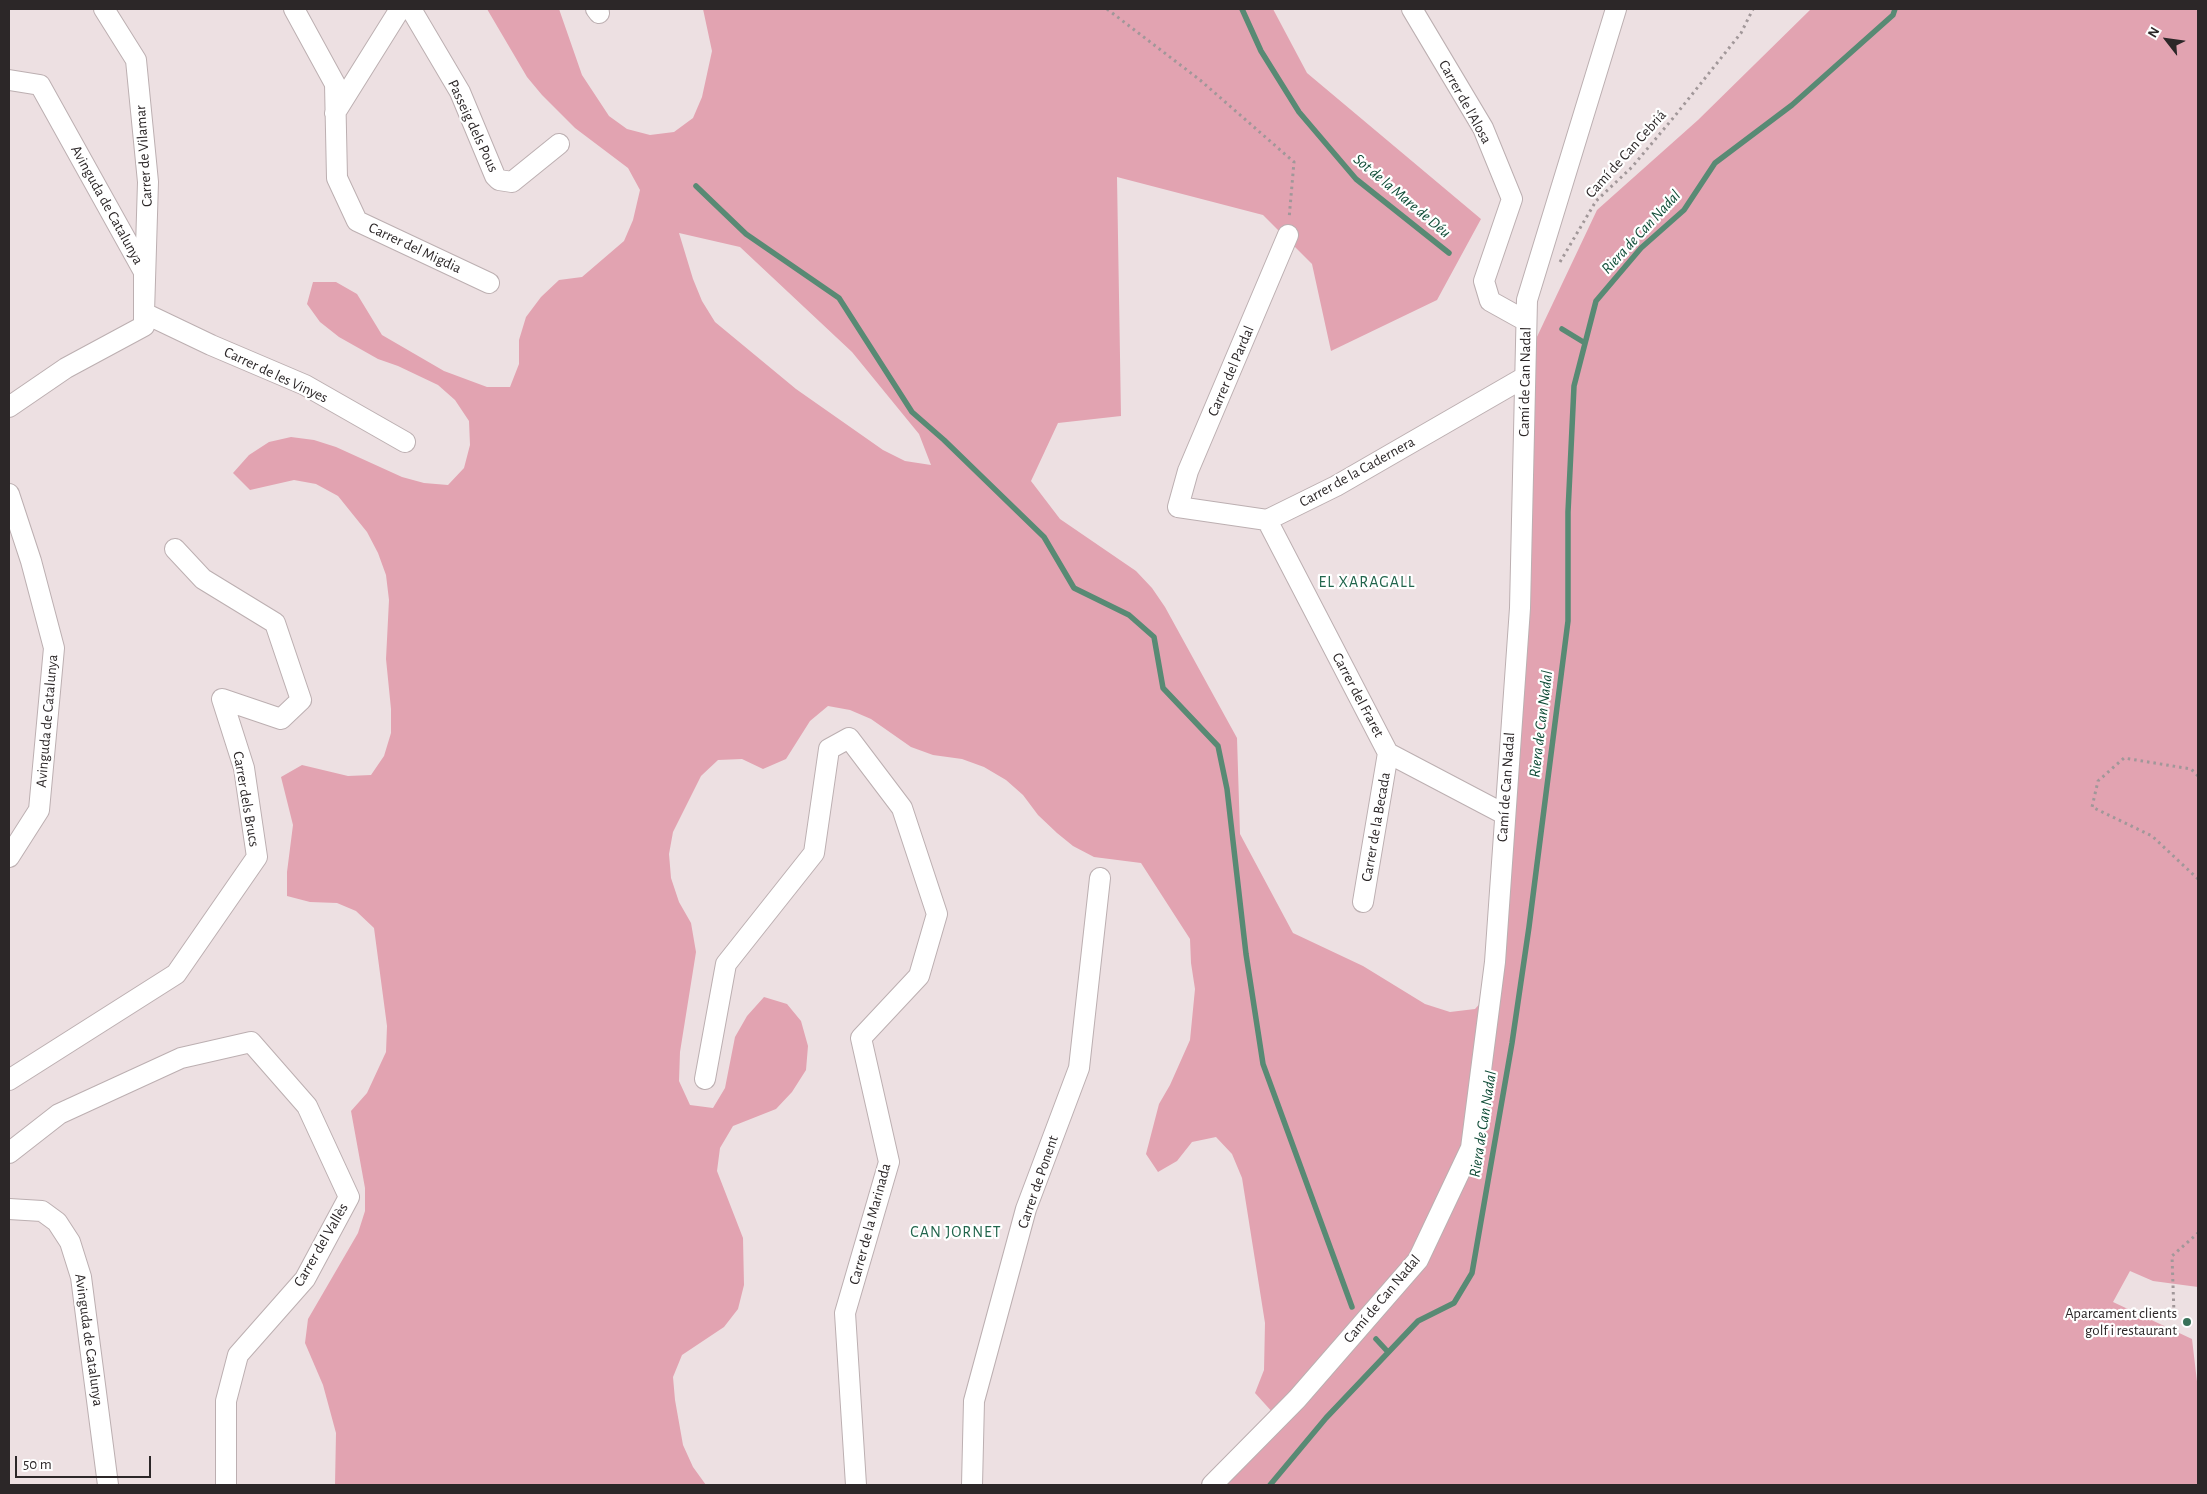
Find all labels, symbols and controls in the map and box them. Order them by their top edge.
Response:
north arrow [2142,15,2192,65]
text: N [2146,25,2163,40]
street label: Carrer de l'Alosa [1435,57,1495,147]
street label: Passeig dels Pous [444,77,502,175]
street label: Carrer de Vilamar [131,105,157,207]
street label: Camí de Can Cebriá [1582,106,1670,202]
street label: Avinguda de Catalunya [67,142,147,268]
water label: Sot de la Mare de Déu [1349,150,1455,242]
water label: Riera de Can Nadal [1597,186,1685,278]
street label: Carrer del Migdia [366,219,464,277]
street label: Carrer del Pardal [1204,323,1258,419]
street label: Camí de Can Nadal [1515,327,1535,437]
street label: Carrer de les Vinyes [221,343,331,407]
street label: Carrer de la Cadernera [1296,433,1418,511]
district label: EL XARAGALL [1317,572,1417,592]
street label: Carrer del Fraret [1328,650,1388,740]
street label: Avinguda de Catalunya [32,654,62,788]
water label: Riera de Can Nadal [1525,669,1557,779]
street label: Camí de Can Nadal [1493,732,1519,842]
street label: Carrer dels Brucs [229,750,263,848]
street label: Carrer de la Becada [1358,771,1394,883]
water label: Riera de Can Nadal [1465,1069,1501,1179]
street label: Carrer de Ponent [1014,1133,1062,1231]
street label: Carrer de la Marinada [845,1161,895,1287]
street label: Carrer del Vallès [290,1200,352,1290]
district label: CAN JORNET [909,1222,1003,1242]
street label: Camí de Can Nadal [1340,1251,1424,1347]
street label: Avinguda de Catalunya [71,1273,107,1407]
place label: Aparcament clients golf i restaurant [2065,1304,2177,1339]
marker: Aparcament clients golf i restaurant [2181,1316,2193,1328]
scale bar [18,1446,154,1478]
text: 50 m [23,1457,52,1472]

